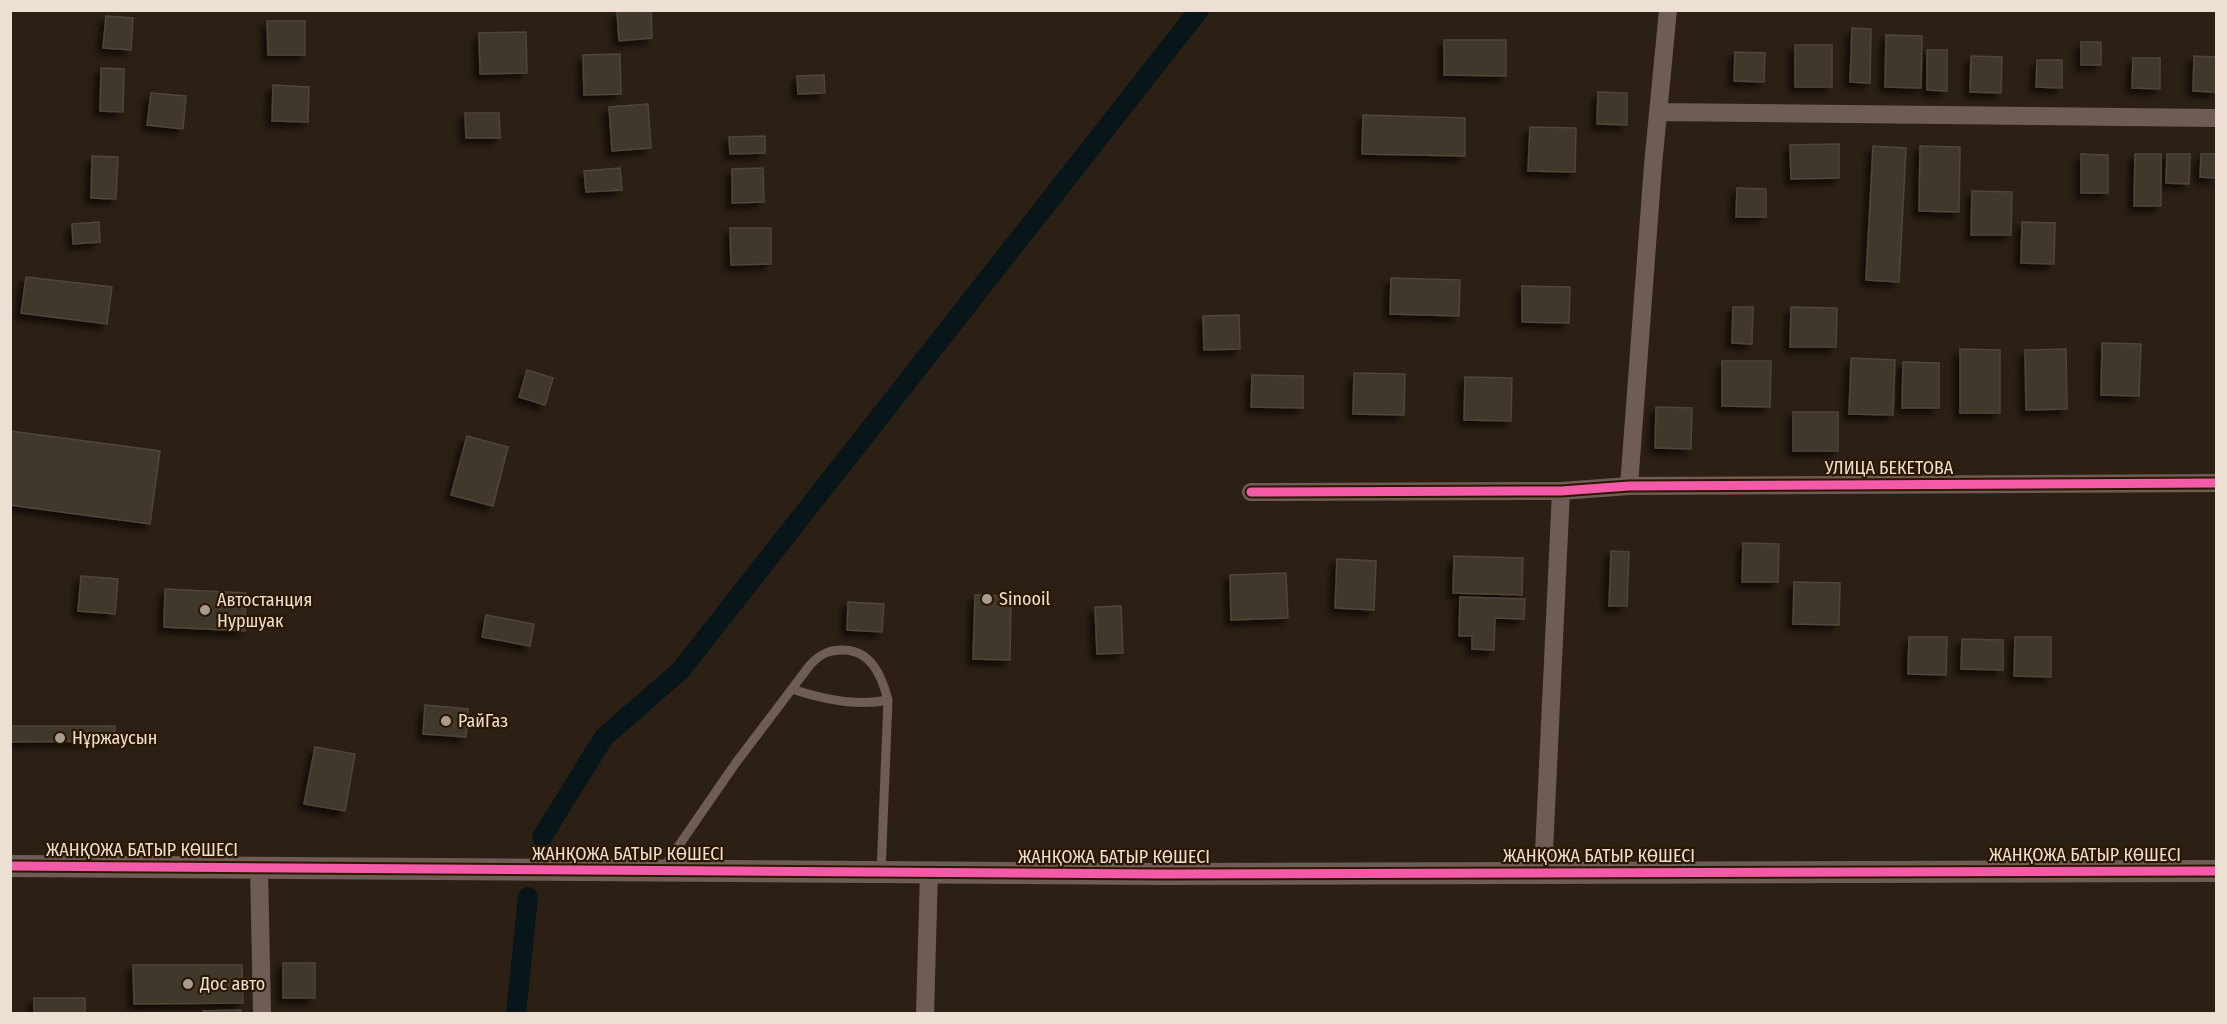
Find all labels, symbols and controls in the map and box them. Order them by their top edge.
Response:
street label: УЛИЦА БЕКЕТОВА [1824,457,1954,479]
place label: Sinooil [999,588,1050,610]
place label: Автостанция Нуршуак [217,589,312,632]
marker: Sinooil [980,592,994,606]
marker: Автостанция Нуршуак [198,603,212,617]
place label: РайГаз [458,710,508,732]
marker: РайГаз [439,714,453,728]
place label: Нұржаусын [72,727,157,749]
marker: Нұржаусын [53,731,67,745]
street label: ЖАНҚОЖА БАТЫР КӨШЕСІ [46,839,238,861]
street label: ЖАНҚОЖА БАТЫР КӨШЕСІ [532,843,724,865]
street label: ЖАНҚОЖА БАТЫР КӨШЕСІ [1989,844,2181,866]
street label: ЖАНҚОЖА БАТЫР КӨШЕСІ [1503,845,1695,867]
street label: ЖАНҚОЖА БАТЫР КӨШЕСІ [1018,846,1210,868]
place label: Дос авто [199,973,265,995]
marker: Дос авто [181,977,195,991]

